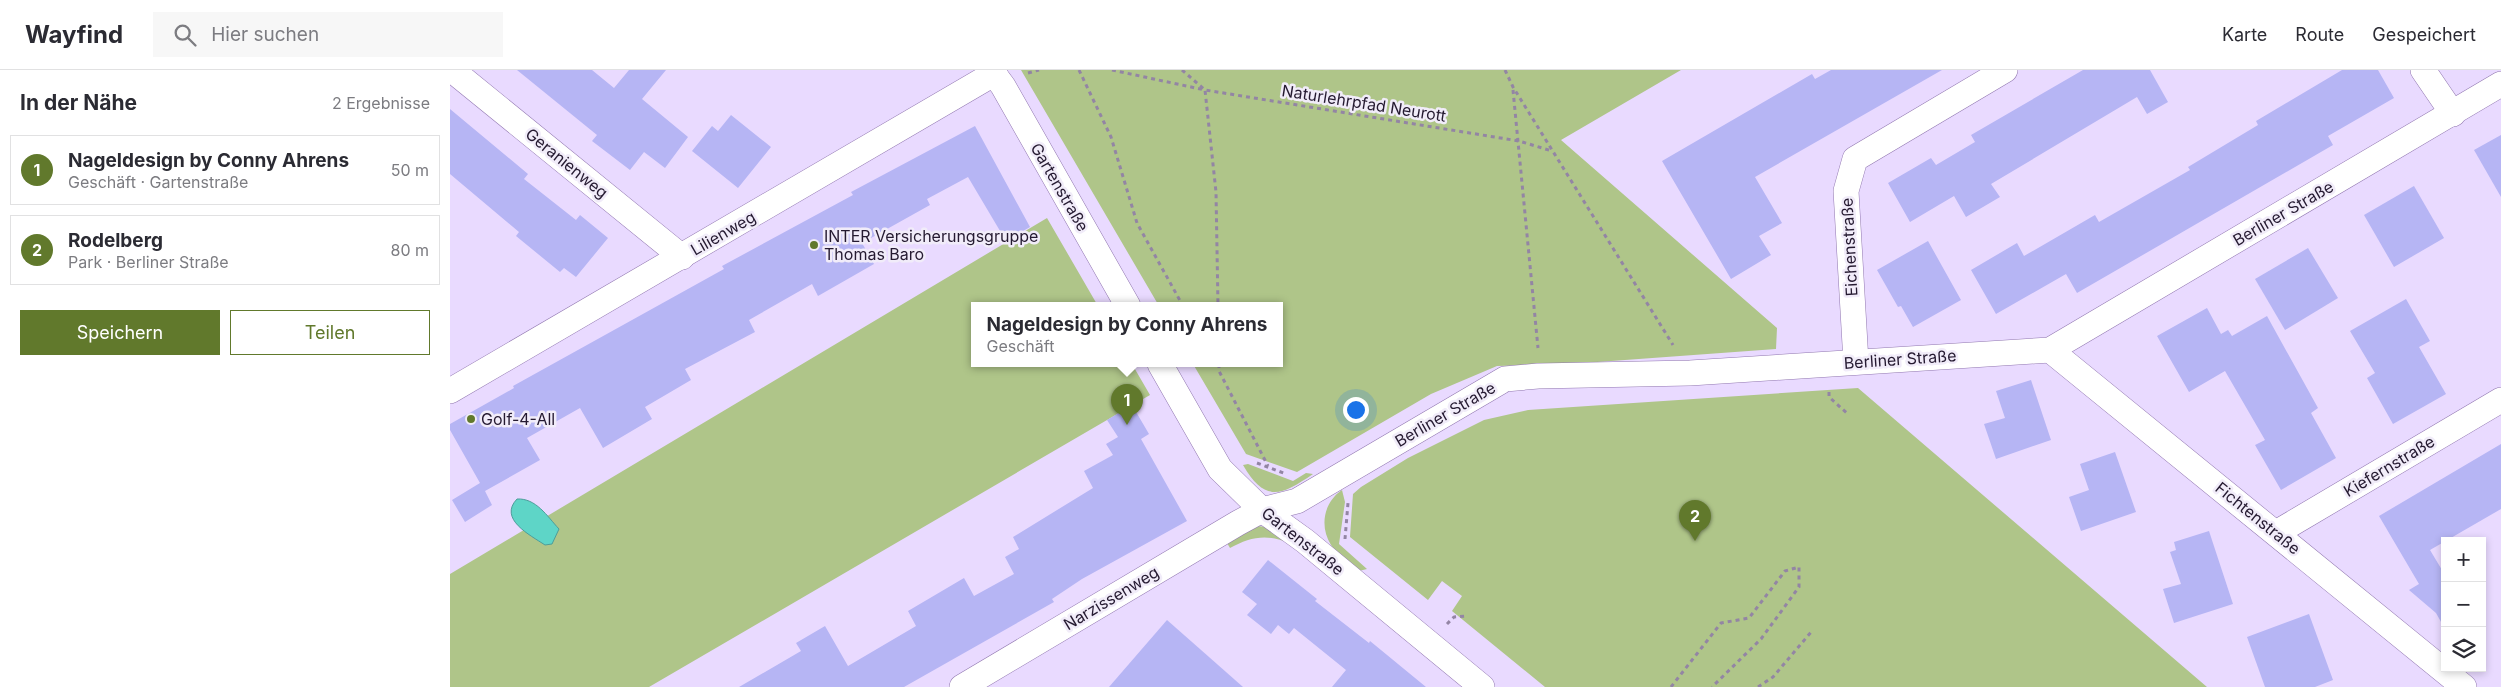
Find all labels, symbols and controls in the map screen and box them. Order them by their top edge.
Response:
search box [153,12,503,57]
text: Wayfind [25,20,123,49]
icon: search [171,21,199,49]
text: Hier suchen [211,23,319,46]
text: Karte [2222,24,2267,45]
text: Route [2295,24,2344,45]
text: Gespeichert [2372,24,2476,45]
street label: Naturlehrpfad Neurott [1280,80,1448,126]
text: In der Nähe [20,90,137,115]
text: 2 Ergebnisse [332,93,430,113]
street label: Geranienweg [522,124,612,202]
street label: Gartenstraße [1027,139,1093,235]
text: Nageldesign by Conny Ahrens [68,149,349,172]
text: 1 [34,160,40,180]
text: 50 m [391,160,429,180]
text: Geschäft · Gartenstraße [68,172,248,192]
street label: Berliner Straße [2229,176,2337,250]
street label: Eichenstraße [1836,197,1862,297]
street label: Lilienweg [687,206,759,260]
place label: INTER Versicherungsgruppe Thomas Baro [824,226,1038,264]
text: Rodelberg [68,229,163,252]
marker: INTER Versicherungsgruppe Thomas Baro [808,239,820,251]
text: 2 [32,240,42,260]
text: 80 m [390,240,429,260]
text: Park · Berliner Straße [68,252,229,272]
popup [971,302,1283,367]
button: Speichern [20,310,220,355]
button: Teilen [230,310,430,355]
text: Nageldesign by Conny Ahrens [986,313,1268,336]
text: Geschäft [986,336,1054,356]
street label: Berliner Straße [1843,345,1957,373]
street label: Berliner Straße [1391,377,1499,451]
pin: 1 [1111,384,1143,425]
your location [1343,397,1369,423]
place label: Golf-4-All [481,409,555,429]
marker: Golf-4-All [465,413,477,425]
street label: Kiefernstraße [2340,431,2438,501]
street label: Fichtenstraße [2211,478,2305,558]
pin: 2 [1679,500,1711,541]
street label: Gartenstraße [1258,503,1348,579]
map controls [2441,537,2486,672]
button: + [2441,537,2486,582]
street label: Narzissenweg [1060,562,1162,634]
button: − [2441,582,2486,627]
button: layers [2441,627,2486,672]

